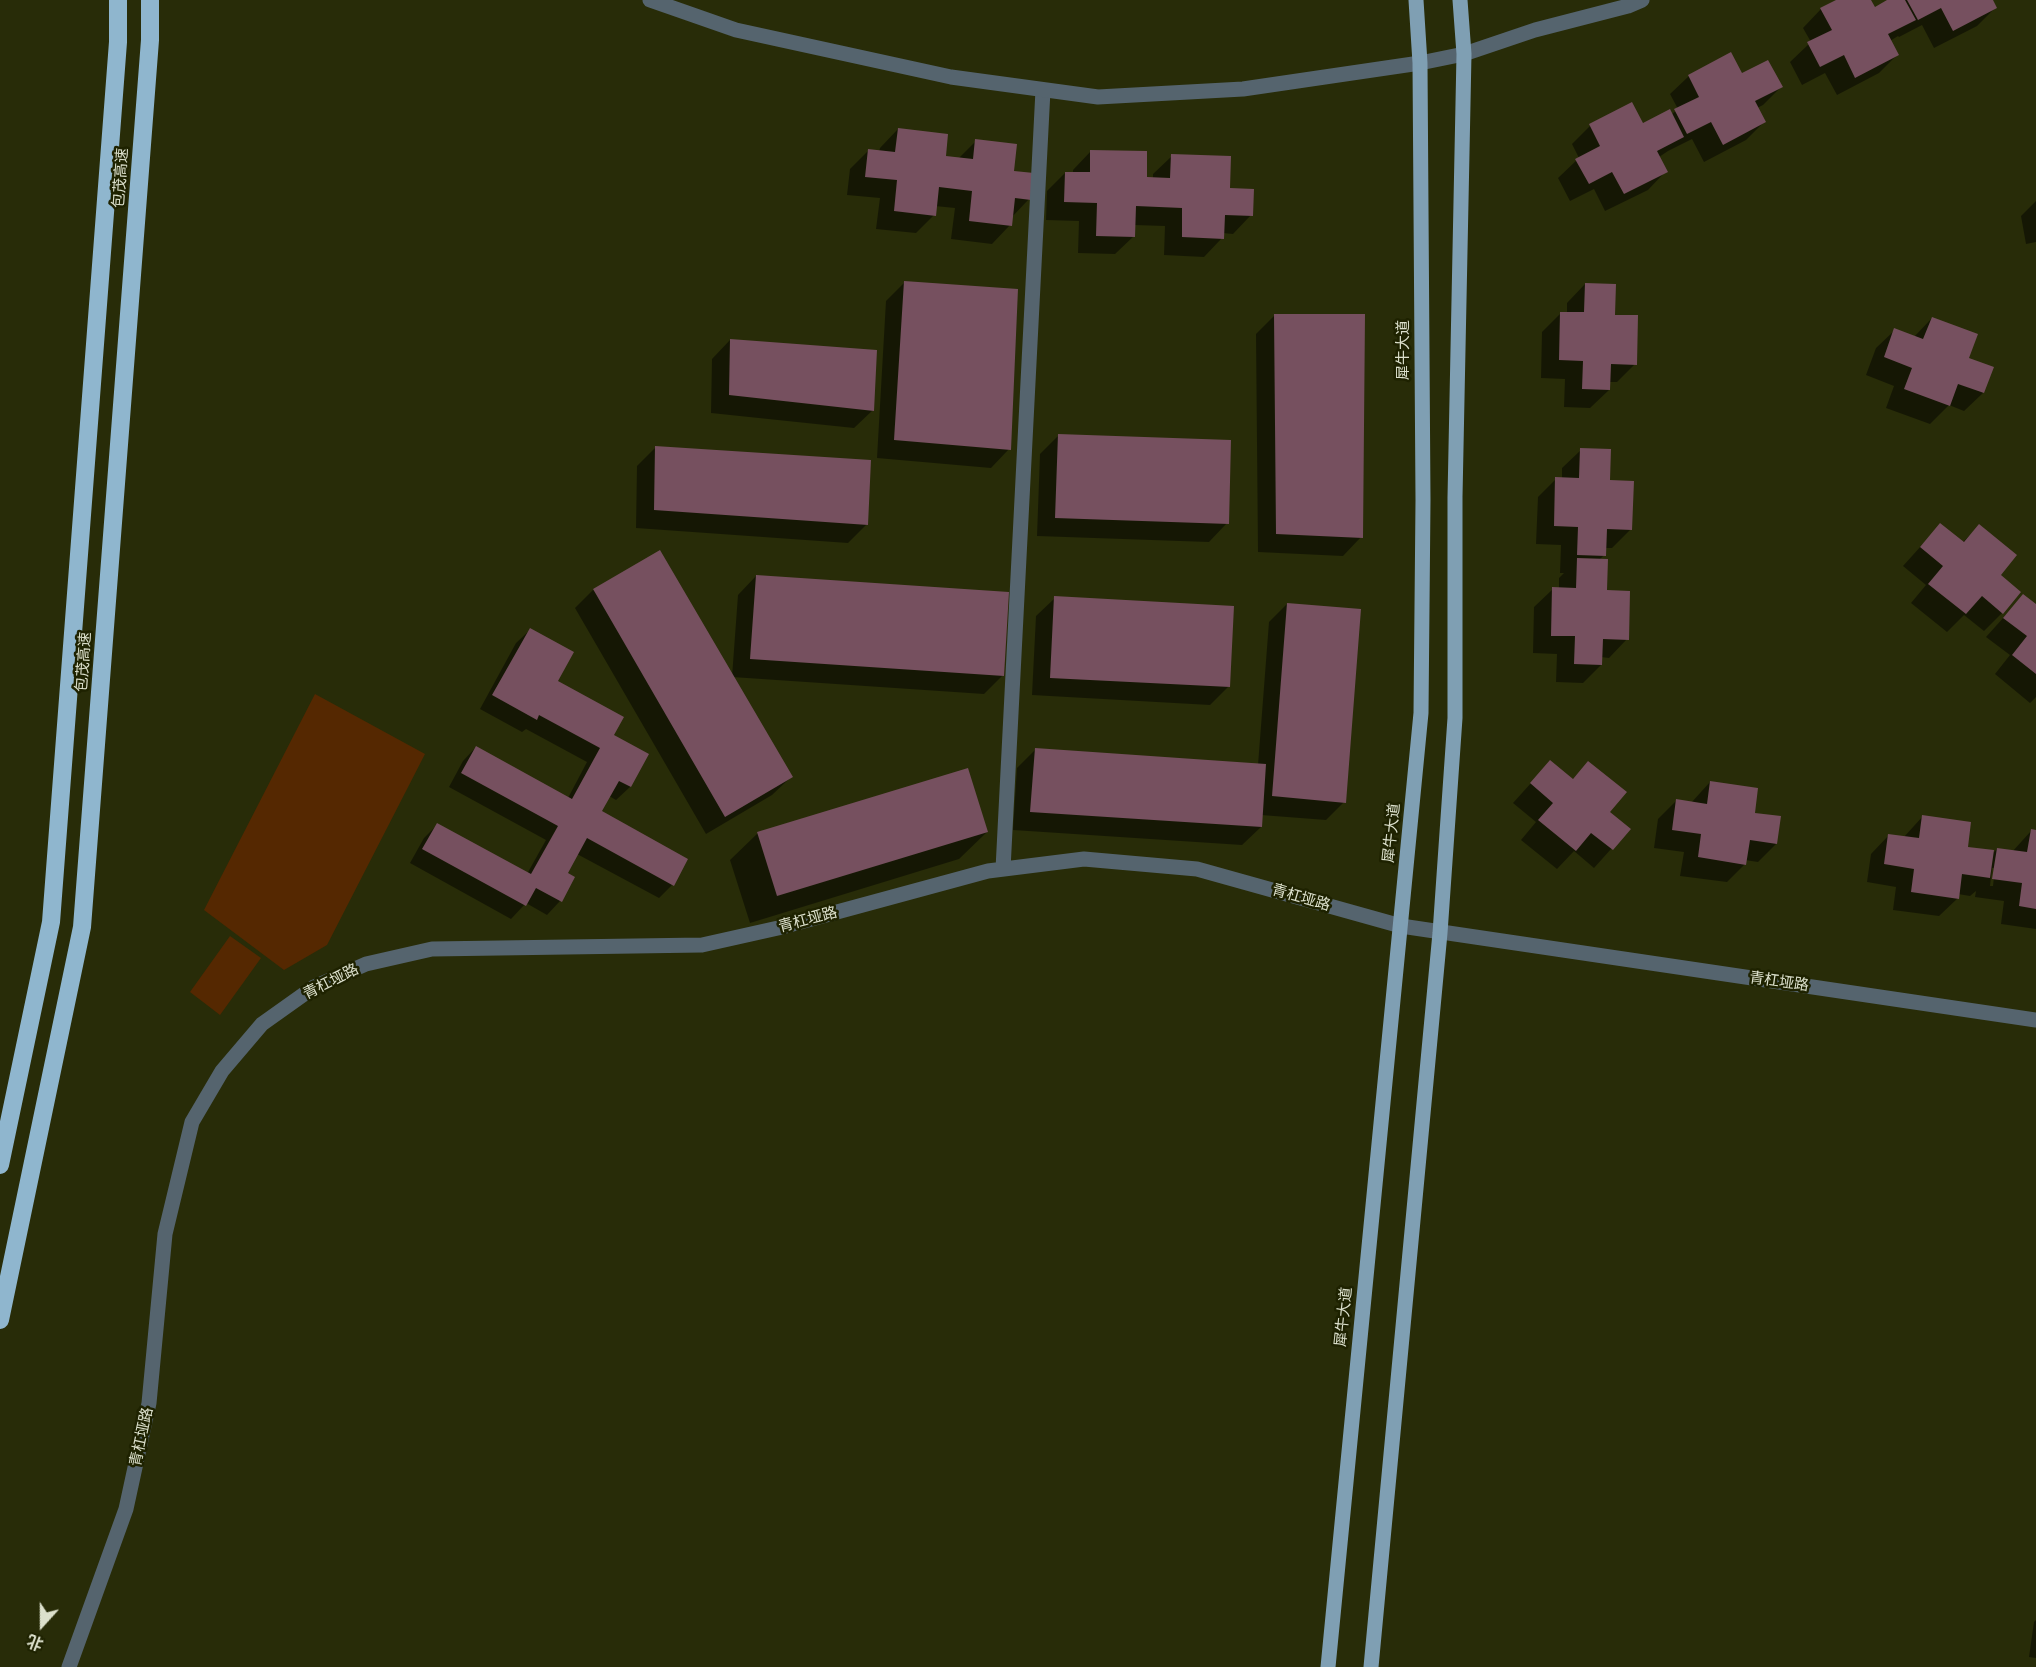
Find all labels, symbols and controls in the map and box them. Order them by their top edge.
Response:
street label: 包茂高速 [110,147,132,209]
street label: 犀牛大道 [1395,320,1413,380]
street label: 包茂高速 [73,631,95,693]
street label: 犀牛大道 [1380,802,1404,864]
street label: 青杠垭路 [1270,881,1332,915]
street label: 青杠垭路 [777,904,839,936]
street label: 青杠垭路 [300,960,362,1004]
street label: 青杠垭路 [1748,969,1810,995]
street label: 犀牛大道 [1332,1286,1356,1348]
street label: 青杠垭路 [127,1406,157,1468]
north arrow [12,1595,72,1655]
text: 北 [24,1631,46,1654]

